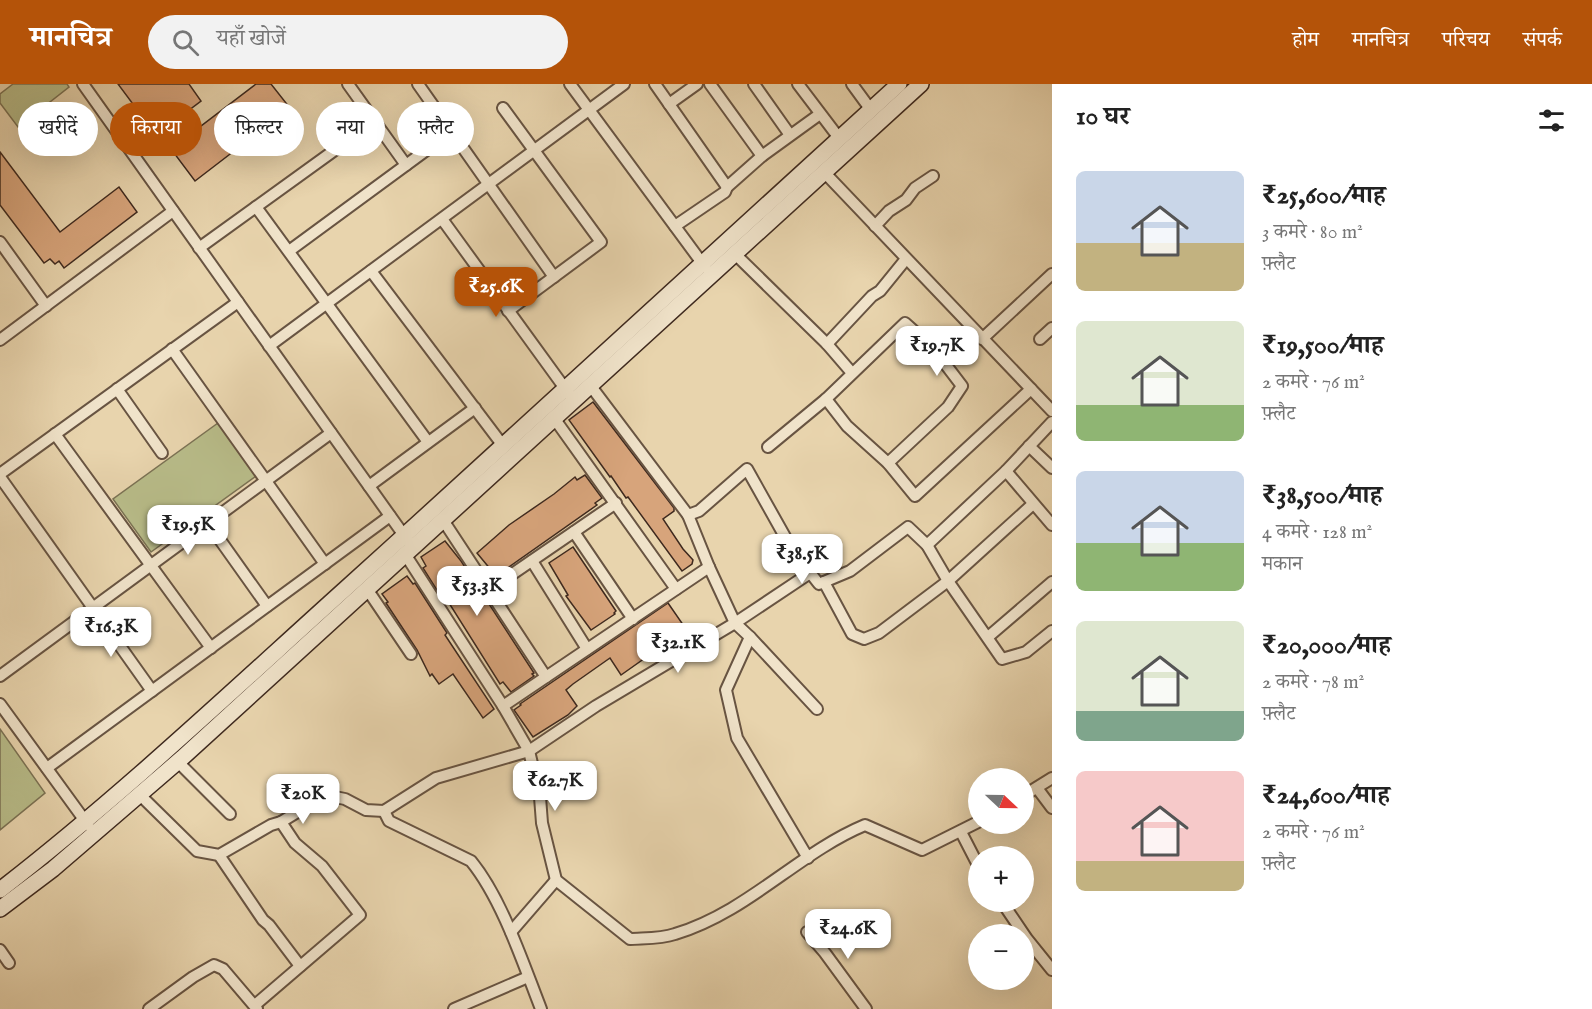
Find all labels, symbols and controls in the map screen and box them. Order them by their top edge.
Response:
search box [148,15,568,69]
text: मानचित्र [30,21,112,56]
text: यहाँ खोजें [217,25,286,53]
icon: search [169,26,202,59]
text: होम [1292,27,1319,54]
text: मानचित्र [1352,27,1409,54]
text: परिचय [1442,27,1490,54]
text: संपर्क [1523,27,1562,54]
text: 10 घर [1076,100,1130,133]
chip: खरीदें [18,102,98,156]
chip: किराया [110,102,202,156]
chip: फ़िल्टर [214,102,304,156]
chip: नया [316,102,385,156]
chip: फ़्लैट [397,102,474,156]
icon: filters [1535,104,1568,137]
text: ₹25,600/माह [1262,179,1386,212]
icon: home [1124,195,1196,267]
text: 3 कमरे · 80 m² [1262,220,1363,245]
text: फ़्लैट [1262,252,1295,277]
pin: ₹25.6K [447,267,545,318]
text: ₹25.6K [468,274,524,299]
pin: ₹19.7K [888,326,986,377]
text: ₹19,500/माह [1262,329,1384,362]
text: ₹19.7K [910,333,964,358]
icon: home [1124,345,1196,417]
text: 2 कमरे · 76 m² [1262,370,1365,395]
text: फ़्लैट [1262,402,1295,427]
text: ₹38,500/माह [1262,479,1382,512]
icon: home [1124,495,1196,567]
pin: ₹19.5K [139,505,237,556]
text: ₹19.5K [161,512,215,537]
text: 4 कमरे · 128 m² [1262,520,1372,545]
pin: ₹38.5K [753,534,851,585]
text: ₹38.5K [776,541,828,566]
text: मकान [1262,552,1303,577]
pin: ₹53.3K [428,566,526,617]
text: ₹53.3K [451,573,503,598]
pin: ₹16.3K [62,607,160,658]
text: ₹16.3K [84,614,138,639]
pin: ₹32.1K [629,623,727,674]
text: ₹20,000/माह [1262,629,1391,662]
text: ₹32.1K [651,630,705,655]
icon: home [1124,645,1196,717]
text: 2 कमरे · 78 m² [1262,670,1364,695]
text: फ़्लैट [1262,702,1295,727]
pin: ₹62.7K [506,761,604,812]
text: ₹62.7K [527,768,583,793]
north arrow [968,768,1034,834]
map controls [968,768,1034,990]
pin: ₹20K [267,774,339,825]
text: ₹24,600/माह [1262,779,1390,812]
text: ₹20K [281,781,325,806]
icon: home [1124,795,1196,867]
text: 2 कमरे · 76 m² [1262,820,1365,845]
button: + [968,846,1034,912]
text: फ़्लैट [1262,852,1295,877]
pin: ₹24.6K [799,909,897,960]
text: ₹24.6K [819,916,877,941]
button: − [968,924,1034,990]

